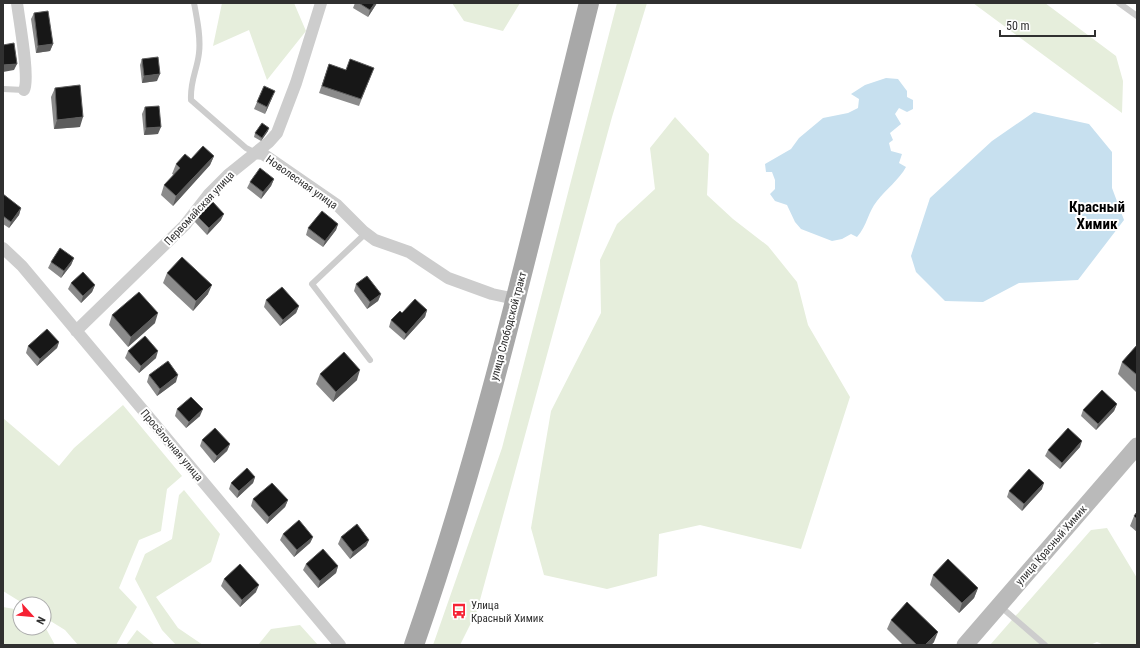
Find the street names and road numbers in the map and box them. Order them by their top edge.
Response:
street label: Новолесная улица [263,153,340,212]
street label: Первомайская улица [162,169,237,248]
street label: улица Слободской тракт [488,270,529,382]
street label: Просёлочная улица [138,407,205,484]
street label: улица Красный Химик [1013,502,1090,588]

